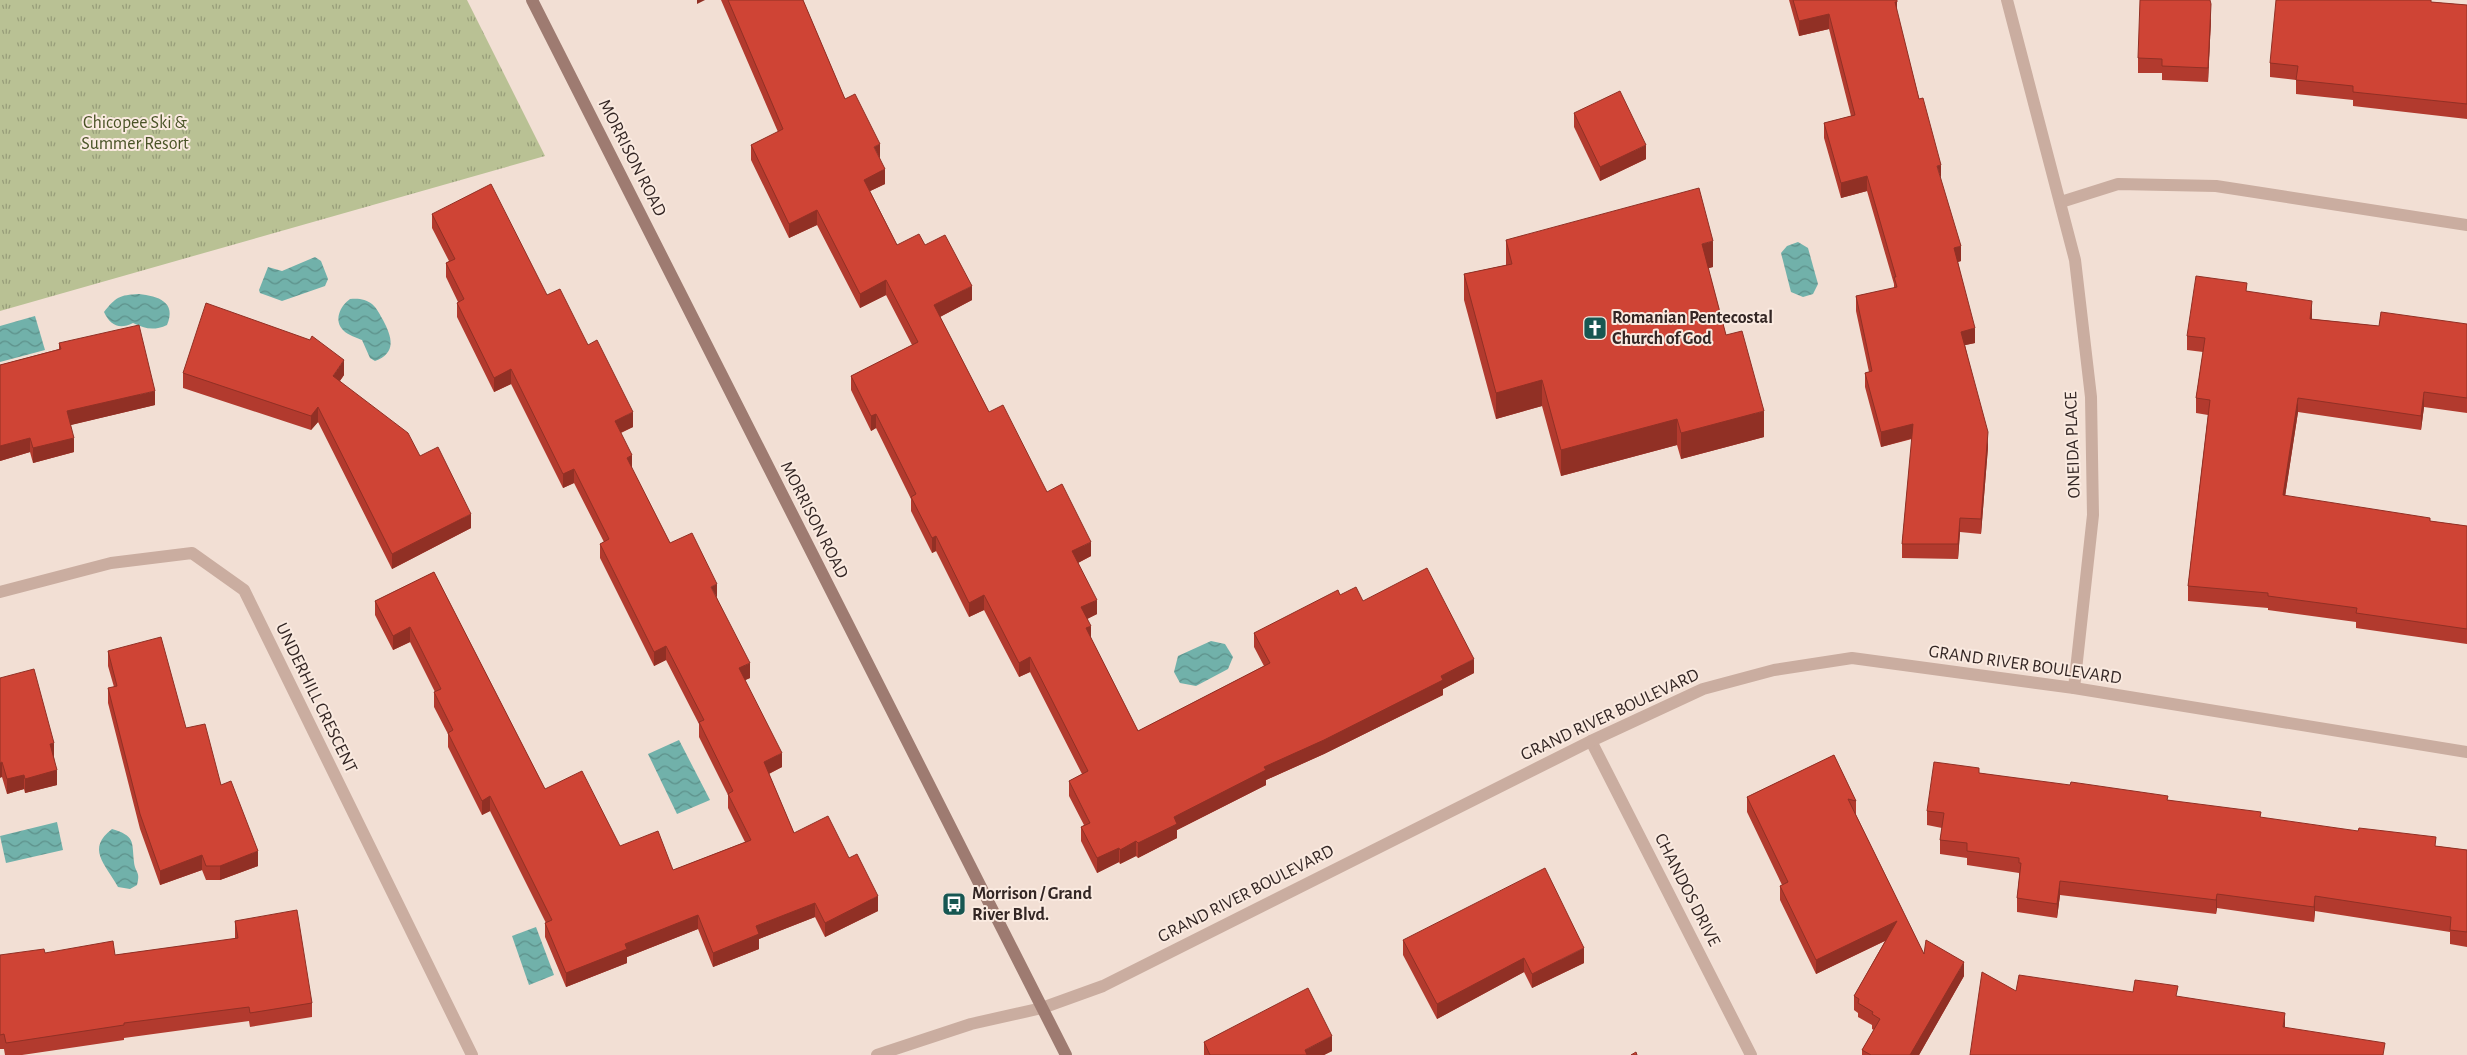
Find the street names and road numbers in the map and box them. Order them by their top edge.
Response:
street label: MORRISON ROAD [595,97,669,219]
street label: ONEIDA PLACE [2062,391,2084,499]
street label: MORRISON ROAD [777,459,851,581]
street label: UNDERHILL CRESCENT [272,620,360,776]
street label: GRAND RIVER BOULEVARD [1927,643,2123,687]
street label: GRAND RIVER BOULEVARD [1518,666,1702,764]
street label: CHANDOS DRIVE [1651,831,1723,950]
street label: GRAND RIVER BOULEVARD [1155,842,1337,946]

